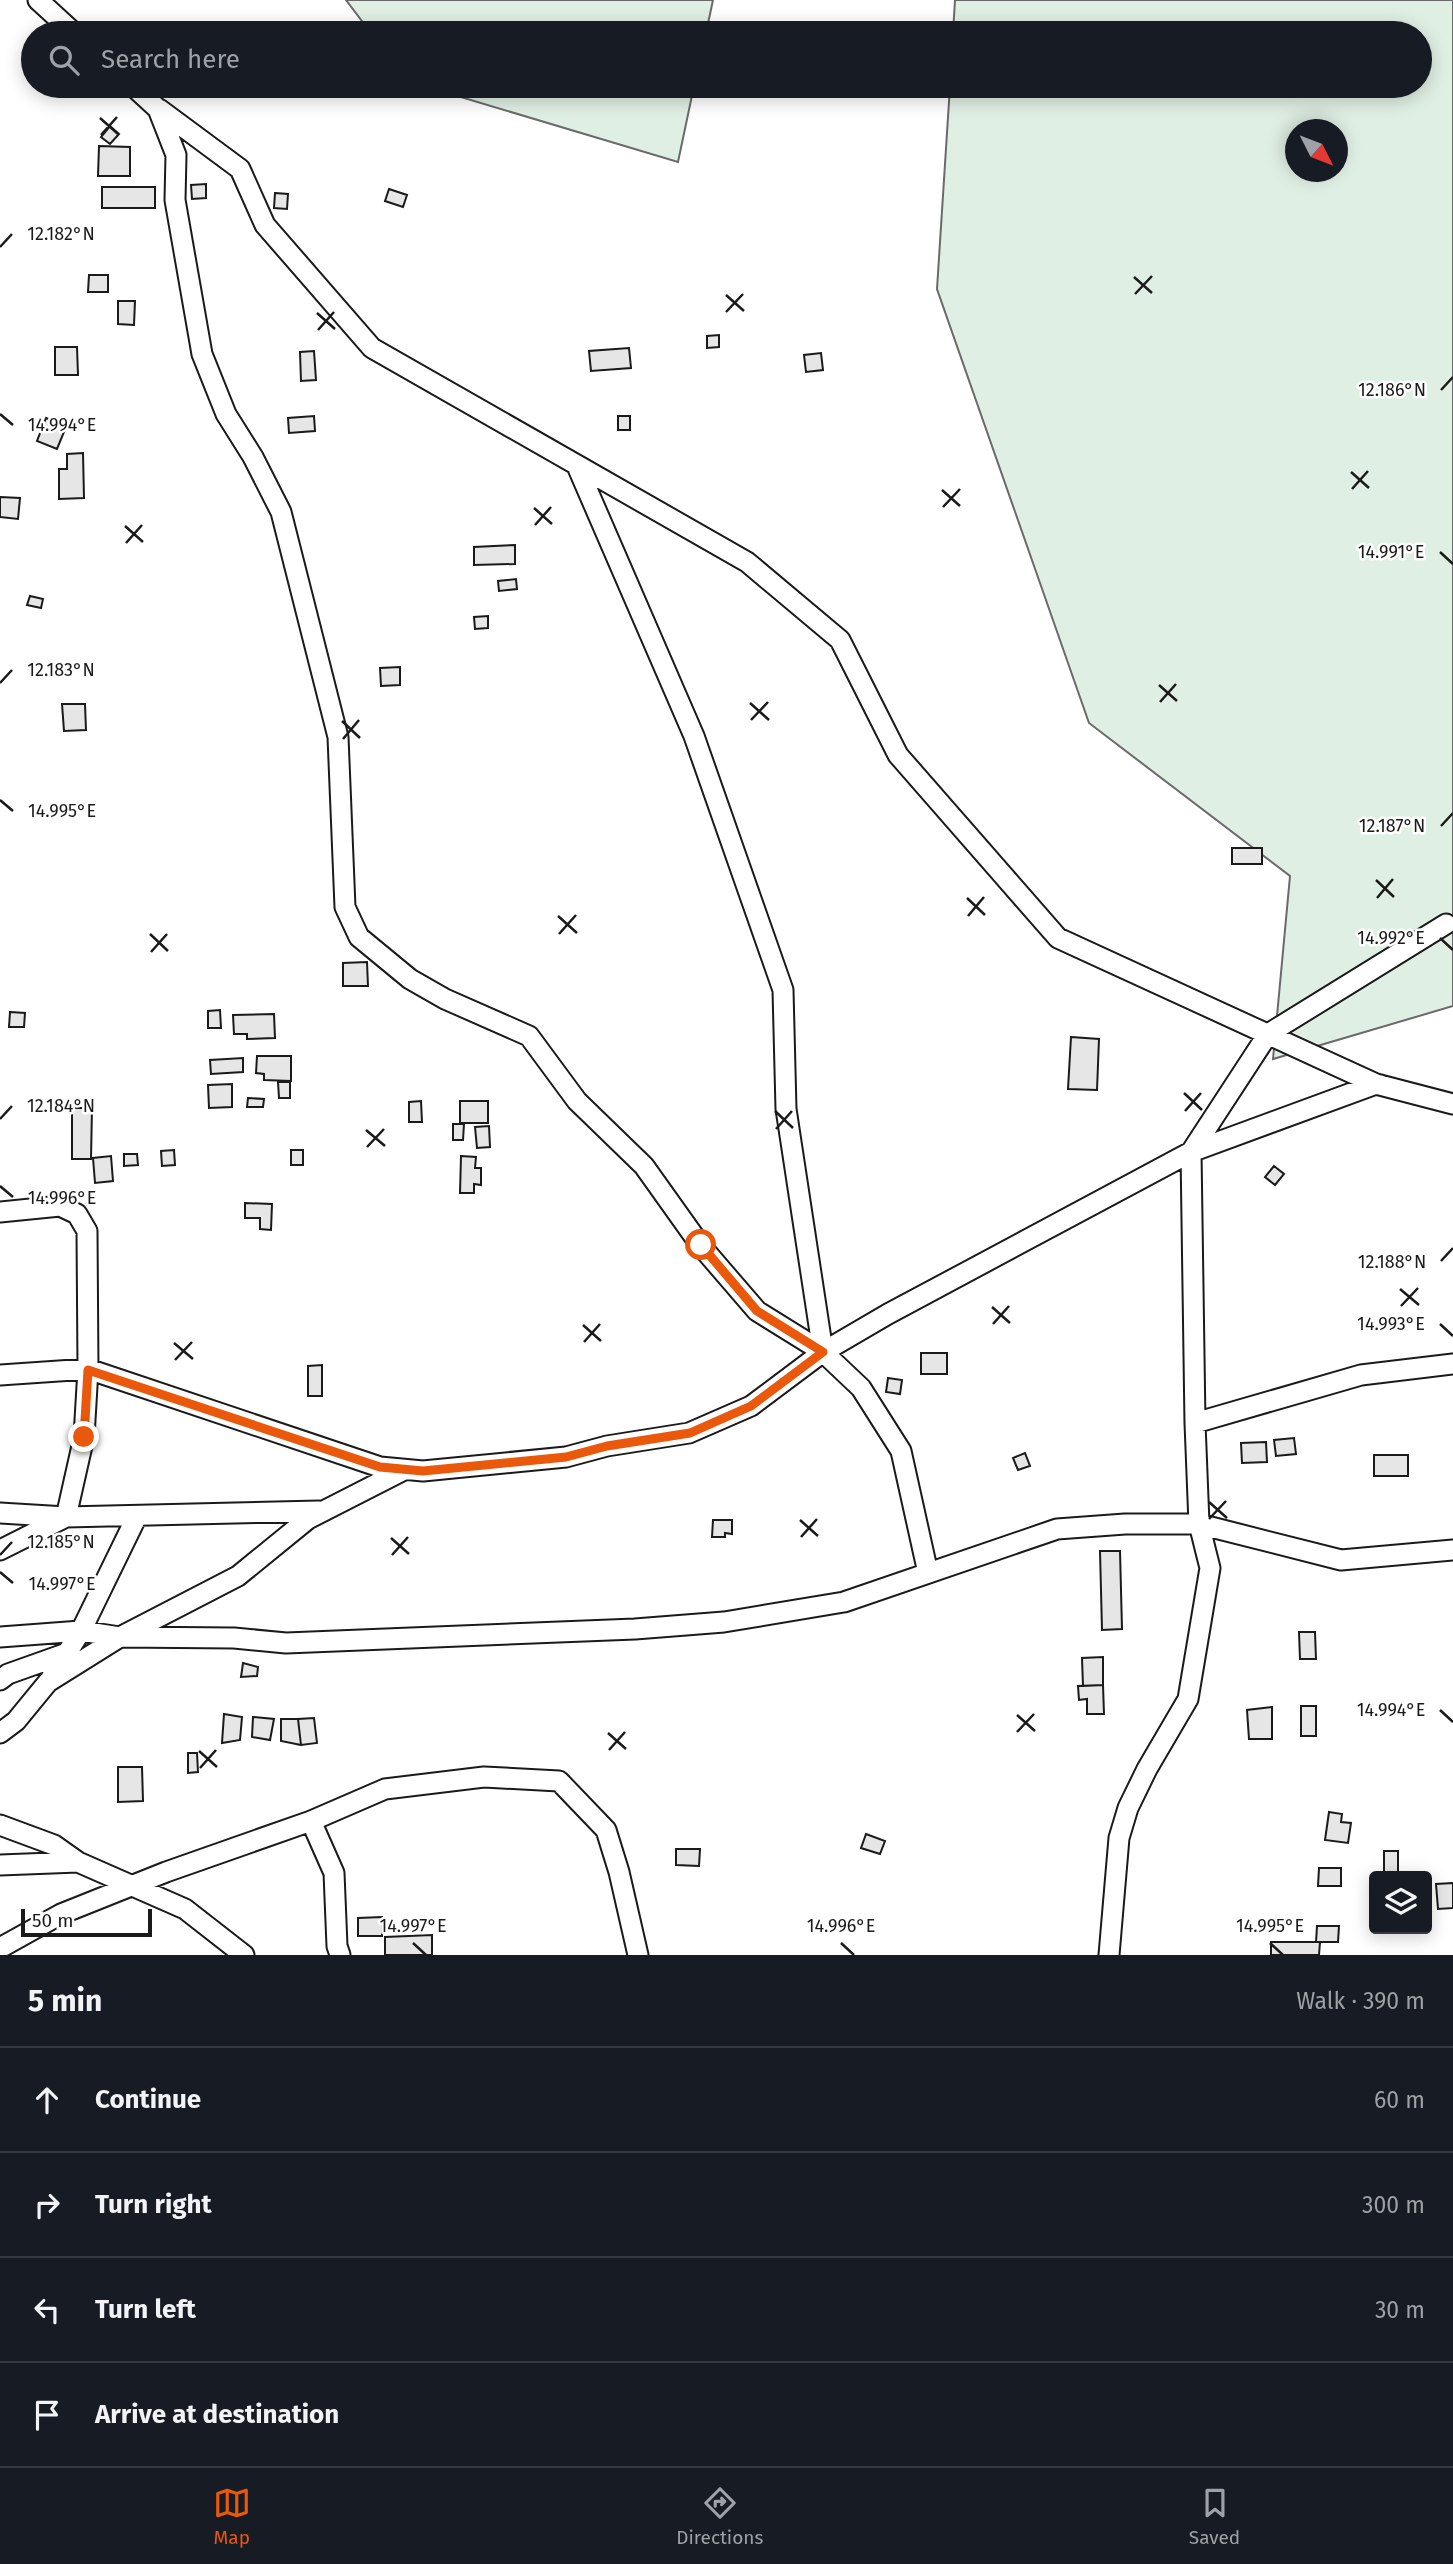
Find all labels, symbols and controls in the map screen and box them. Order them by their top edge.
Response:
search box [21,21,1432,98]
icon: search [45,41,83,79]
text: Search here [101,44,240,75]
north arrow [1285,119,1348,182]
text: 12.182°N [27,223,95,245]
text: 12.186°N [1358,379,1426,401]
text: 14.994°E [28,414,96,436]
text: 14.991°E [1358,541,1424,563]
text: 12.183°N [27,659,95,681]
text: 14.995°E [28,800,96,822]
text: 12.187°N [1359,815,1425,837]
text: 14.992°E [1357,927,1425,949]
text: 12.184°N [27,1095,95,1117]
text: 14.996°E [28,1187,96,1209]
route start [685,1229,716,1260]
text: 12.188°N [1358,1251,1426,1273]
text: 14.993°E [1357,1313,1425,1335]
route end [68,1421,99,1452]
text: 12.185°N [27,1531,95,1553]
text: 14.997°E [28,1573,96,1595]
text: 14.994°E [1357,1699,1425,1721]
map controls [1369,1871,1432,1934]
button: layers [1369,1871,1432,1934]
scale bar [21,1906,152,1938]
text: 50 m [32,1909,73,1932]
text: 14.997°E [379,1915,447,1937]
text: 14.996°E [807,1915,875,1937]
text: 14.995°E [1236,1915,1304,1937]
text: 5 min [28,1983,102,2019]
text: Walk · 390 m [1296,1987,1425,2015]
icon: ahead [28,2081,66,2119]
text: Continue [95,2084,201,2115]
text: 60 m [1374,2086,1425,2114]
icon: right [28,2186,66,2224]
text: Turn right [95,2189,212,2220]
text: 300 m [1362,2191,1425,2219]
icon: left [28,2291,66,2329]
text: Turn left [95,2294,196,2325]
text: 30 m [1375,2296,1425,2324]
icon: arrive [28,2396,66,2434]
text: Arrive at destination [95,2399,339,2430]
tab: Map [213,2484,251,2549]
tab: Directions [676,2484,763,2549]
tab: Saved [1189,2484,1240,2549]

